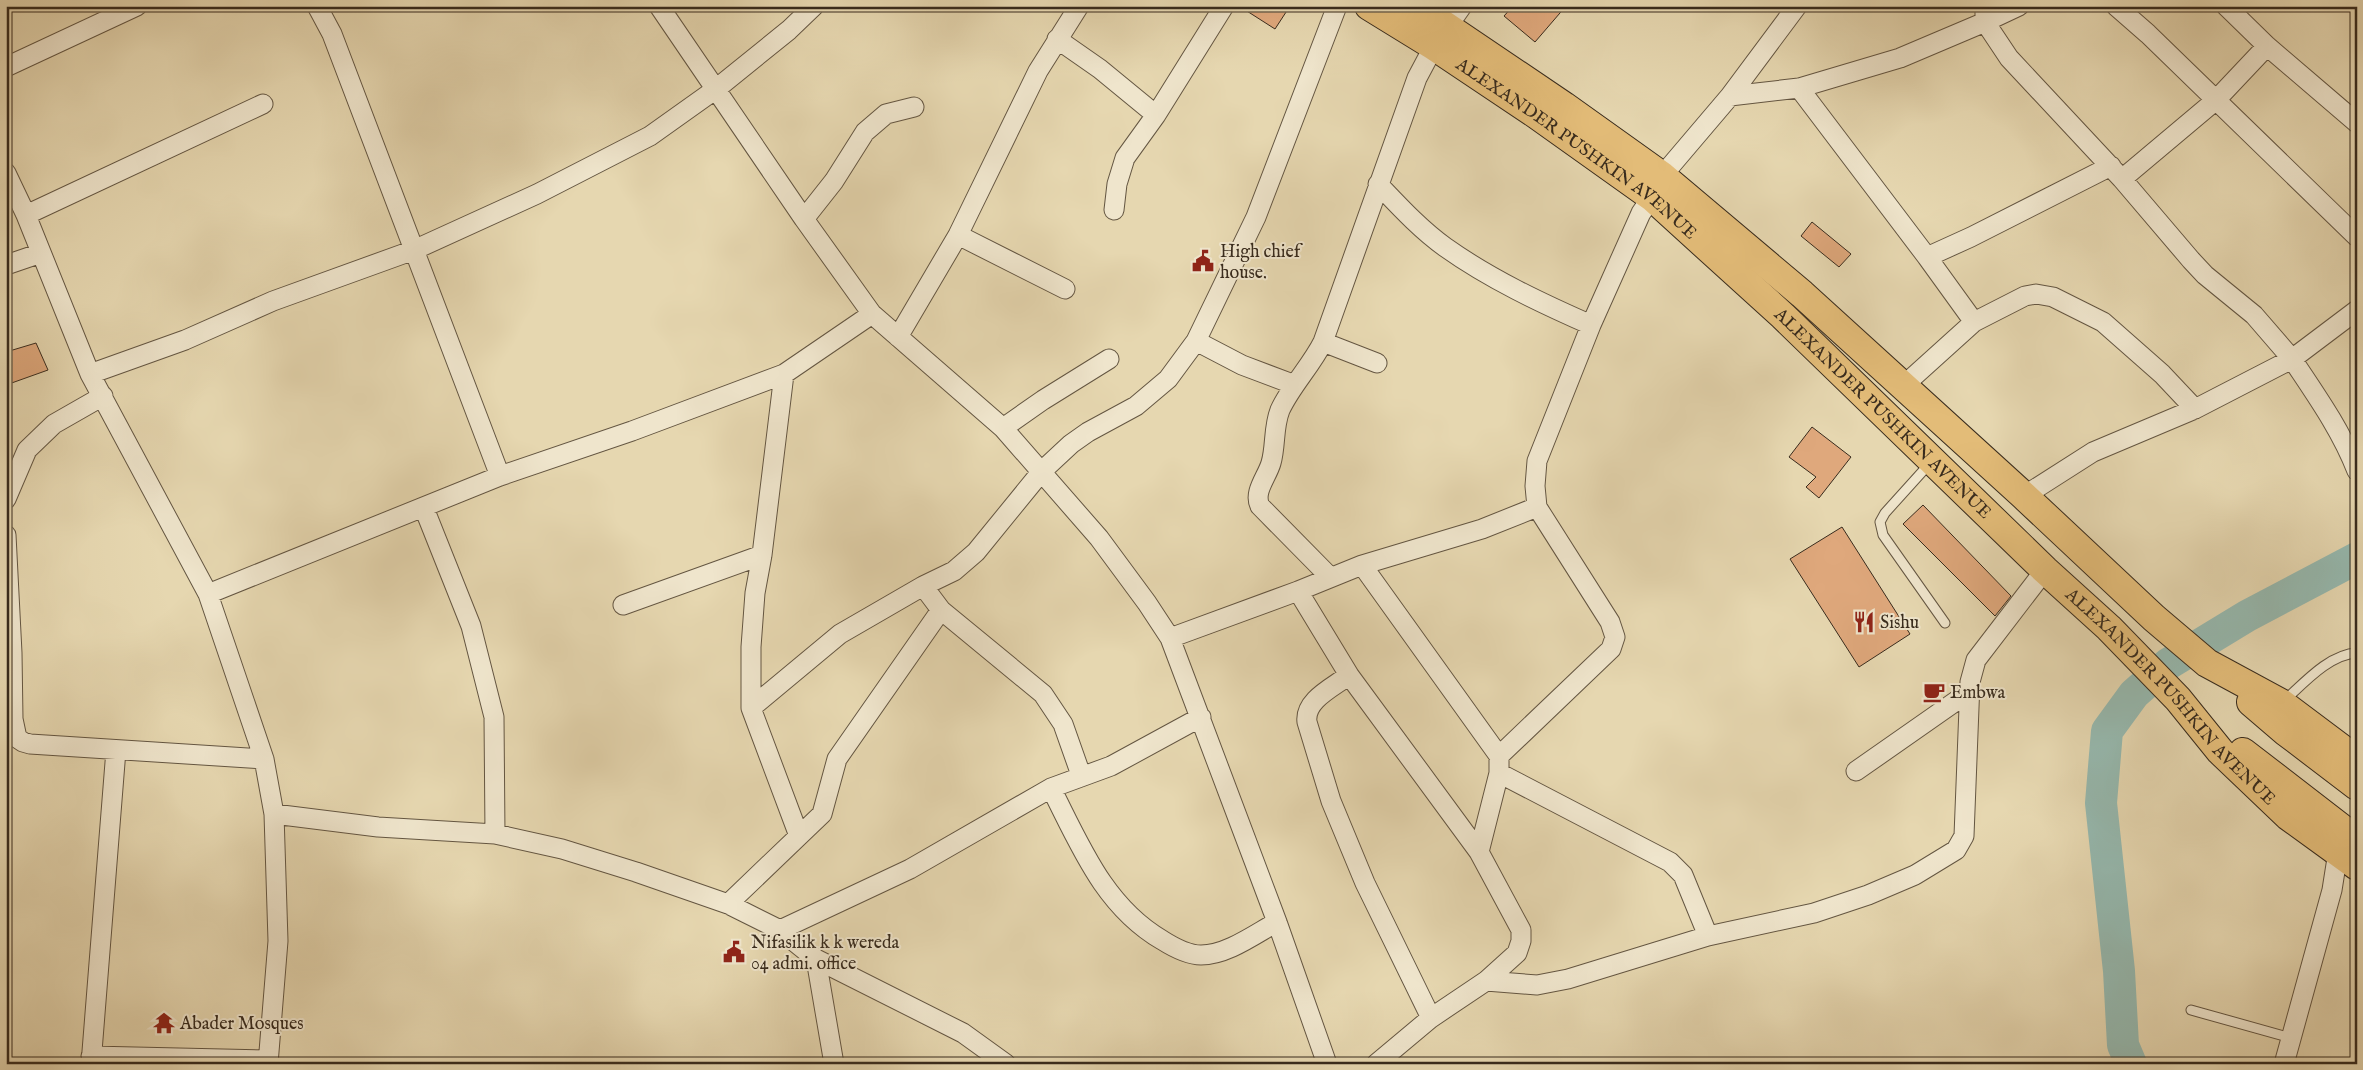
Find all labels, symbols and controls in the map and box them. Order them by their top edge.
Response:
street label: ALEXANDER PUSHKIN AVENUE [1450,53,1701,245]
place label: High chief house. [1220,241,1304,285]
public building icon: High chief house. [1190,248,1216,274]
street label: ALEXANDER PUSHKIN AVENUE [1768,303,1995,525]
street label: ALEXANDER PUSHKIN AVENUE [2059,583,2280,811]
restaurant icon: Sishu [1851,609,1877,635]
place label: Sishu [1880,612,1919,635]
cafe icon: Embwa [1921,679,1947,705]
place label: Embwa [1950,682,2006,705]
place label: Nifasilik k k wereda 04 admi. office [751,932,900,976]
public building icon: Nifasilik k k wereda 04 admi. office [721,939,747,965]
temple icon: Abader Mosques [151,1010,177,1036]
place label: Abader Mosques [179,1013,304,1036]

